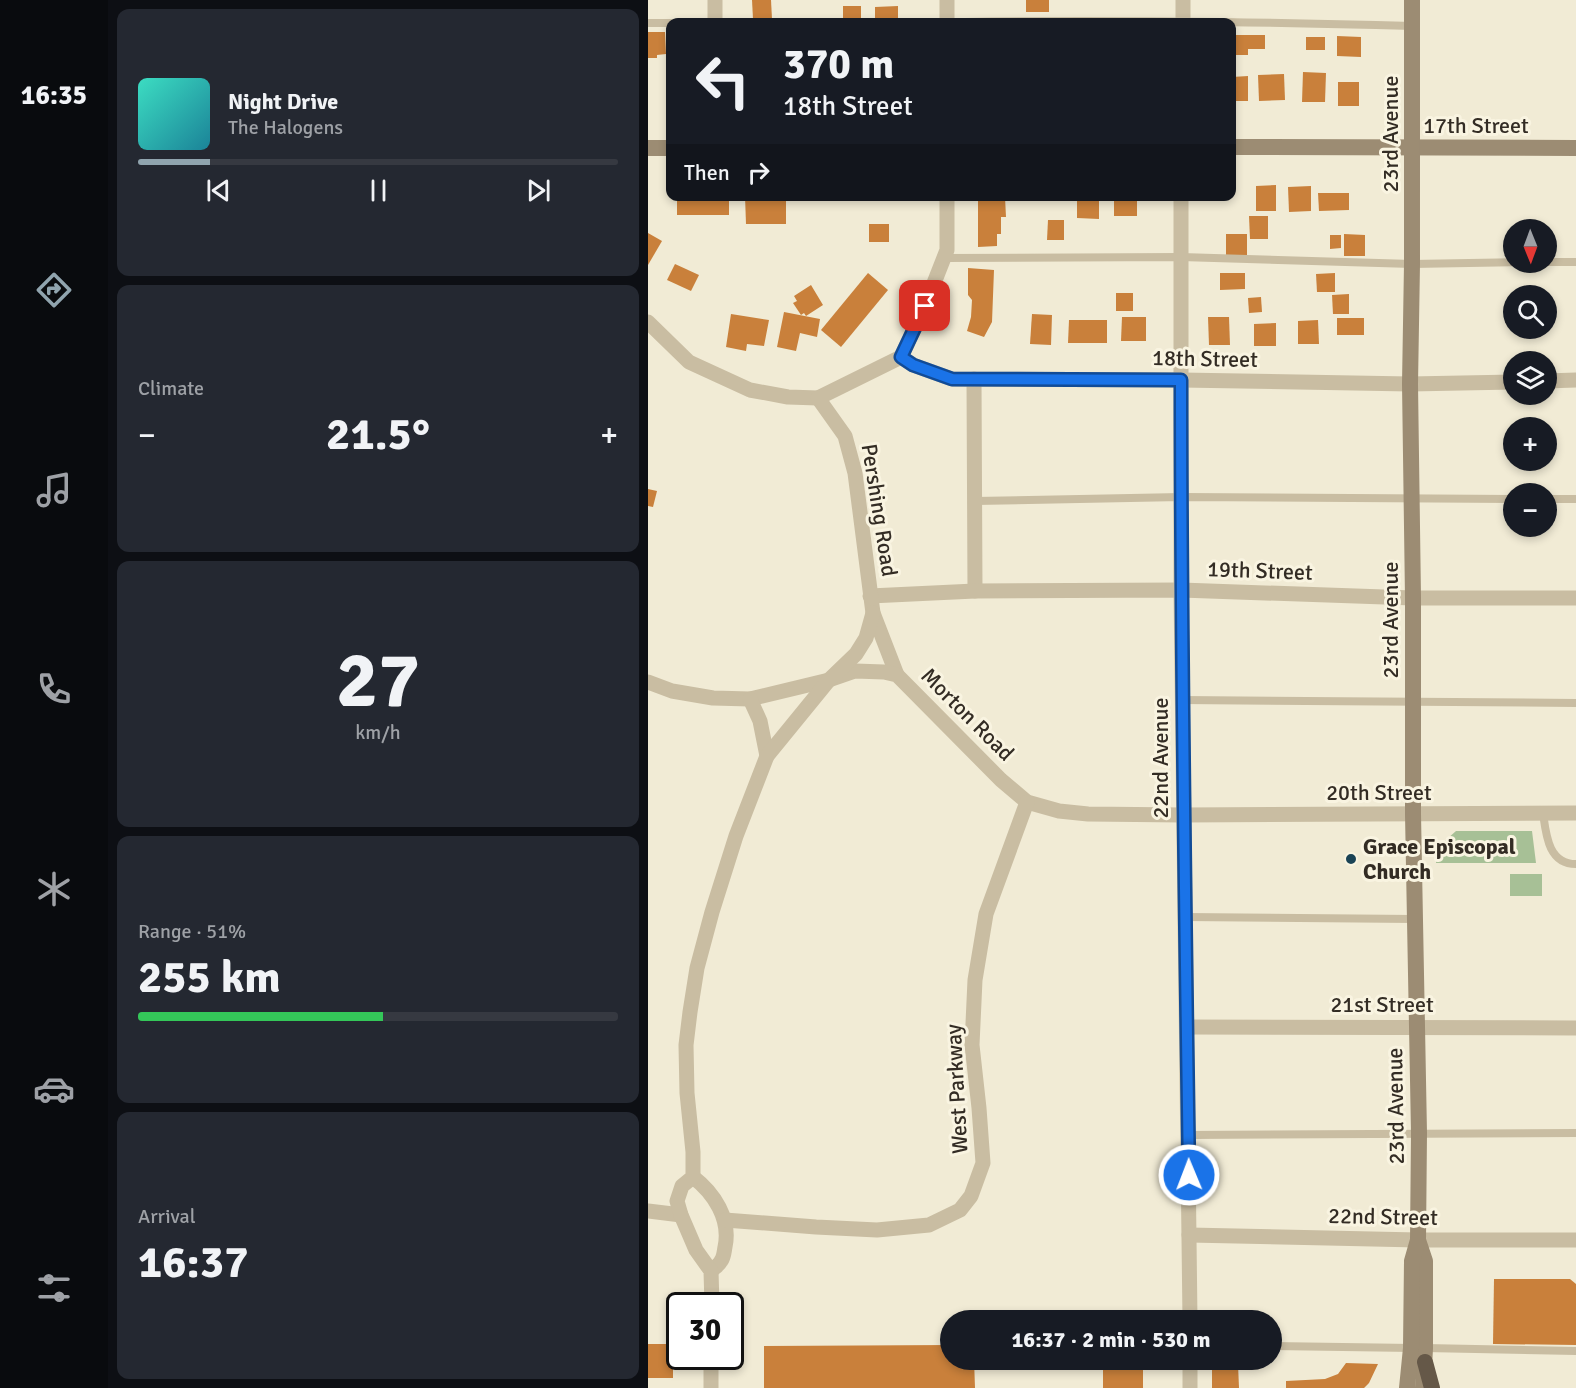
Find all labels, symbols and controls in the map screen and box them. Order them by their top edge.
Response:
text: 370 m [783,39,894,90]
icon: left [684,42,762,120]
street label: 23rd Avenue [1377,76,1404,192]
text: 16:35 [21,79,87,112]
text: Night Drive [228,88,338,115]
text: 18th Street [783,90,913,123]
street label: 17th Street [1423,112,1529,139]
text: The Halogens [228,115,343,140]
icon: right [742,156,775,189]
text: Then [684,159,730,186]
icon: previous [202,174,235,207]
icon: pause [362,174,395,207]
icon: next [522,174,555,207]
north arrow [1503,219,1557,273]
map controls [1503,219,1557,537]
icon: directions [33,269,75,311]
pin [899,280,950,331]
button: search [1503,285,1557,339]
icon: arrive [908,289,941,322]
street label: 18th Street [1152,344,1258,373]
button: layers [1503,351,1557,405]
text: Climate [138,376,204,401]
text: 21.5° [326,407,430,462]
text: − [138,415,156,456]
text: + [600,415,618,456]
button: + [1503,417,1557,471]
street label: Pershing Road [856,442,903,578]
icon: music [33,469,75,511]
button: − [1503,483,1557,537]
street label: 19th Street [1207,555,1314,586]
street label: 23rd Avenue [1377,562,1404,678]
text: 27 [336,633,420,729]
street label: Morton Road [915,662,1020,767]
icon: phone [33,668,75,710]
street label: 22nd Avenue [1147,697,1174,819]
text: km/h [355,720,401,745]
street label: 20th Street [1326,779,1432,806]
place label: Grace Episcopal Church [1363,833,1516,885]
marker: Grace Episcopal Church [1344,852,1358,866]
icon: climate [33,868,75,910]
text: Range · 51% [138,919,246,944]
text: 255 km [138,950,281,1005]
street label: 21st Street [1330,991,1434,1018]
street label: West Parkway [940,1023,973,1155]
street label: 23rd Avenue [1381,1047,1410,1165]
icon: car [33,1068,75,1110]
position arrow [1157,1143,1221,1207]
street label: 22nd Street [1328,1202,1438,1231]
text: Arrival [138,1204,196,1229]
text: 16:37 [138,1235,248,1290]
icon: filters [33,1267,75,1309]
speed limit sign: 30 [666,1292,744,1370]
text: 16:37 · 2 min · 530 m [1011,1326,1211,1353]

